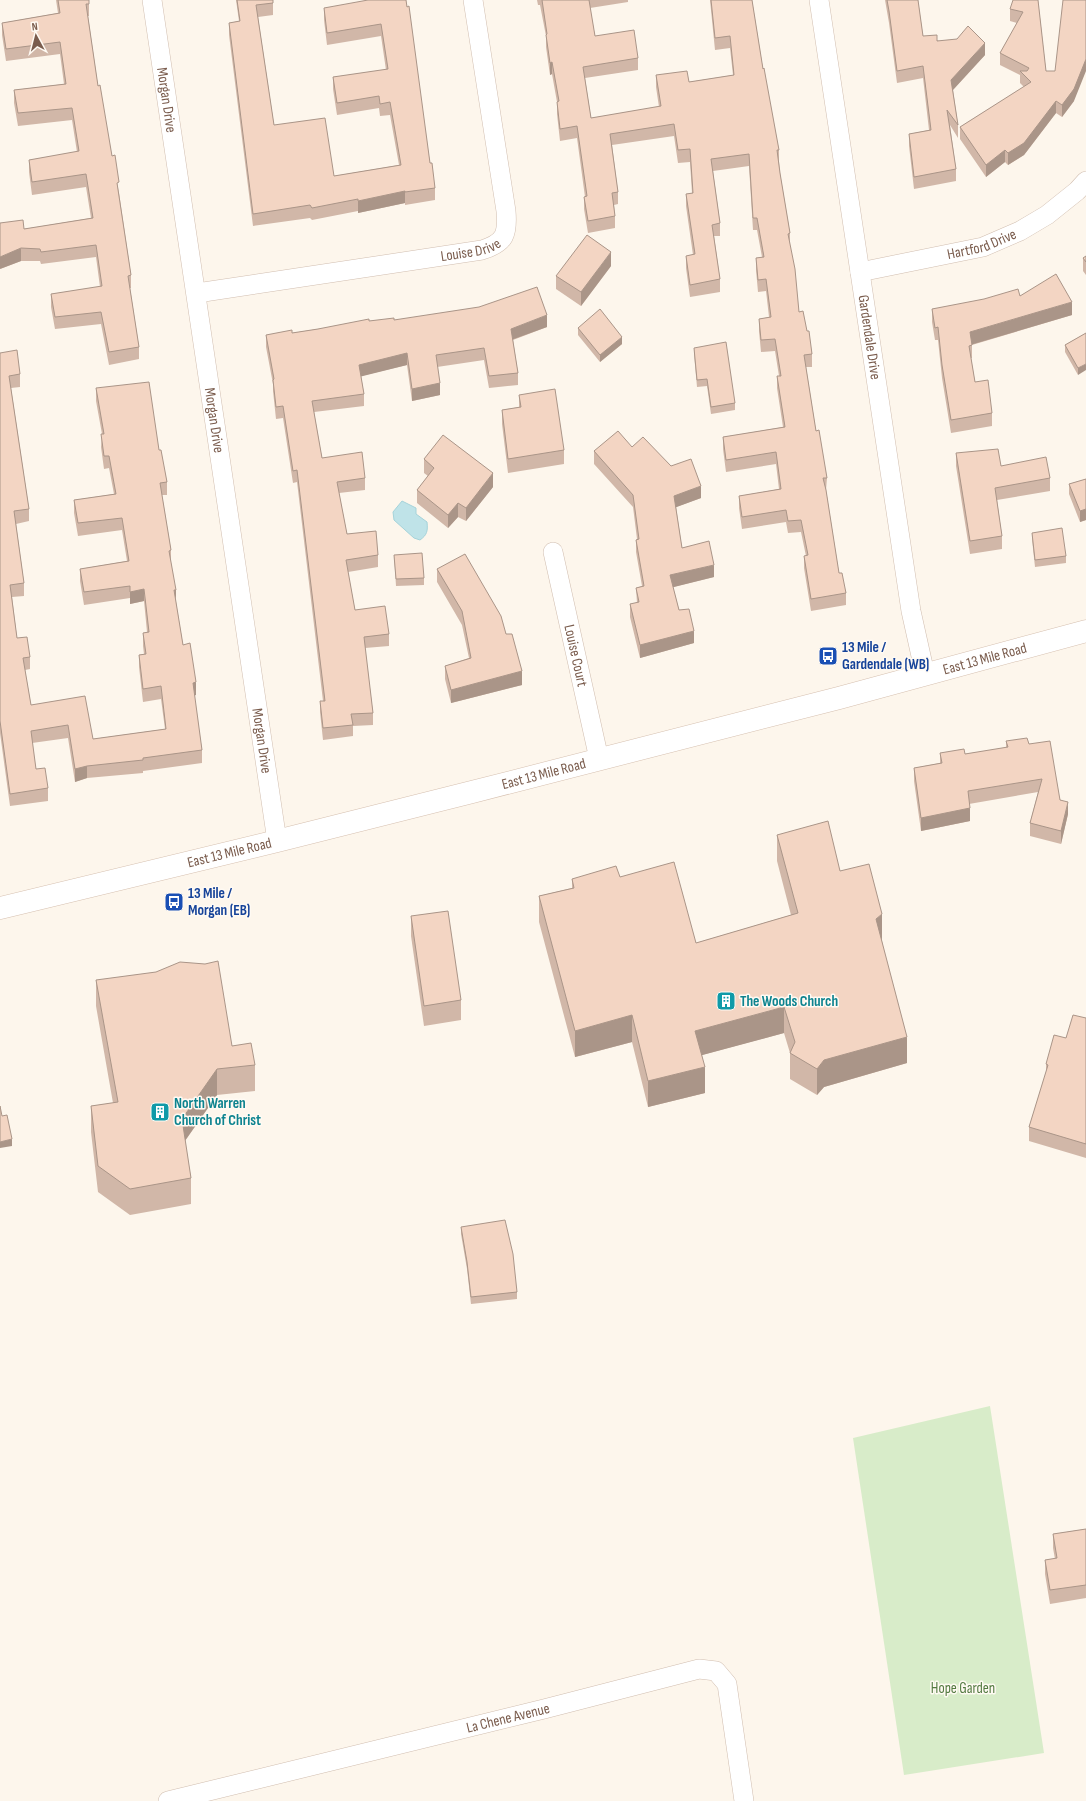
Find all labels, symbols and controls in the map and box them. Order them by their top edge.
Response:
north arrow [16,16,56,56]
text: N [31,20,39,33]
street label: Morgan Drive [153,66,181,134]
street label: Hartford Drive [945,224,1019,264]
street label: Louise Drive [439,234,505,266]
street label: Gardendale Drive [854,294,886,381]
street label: Morgan Drive [200,387,229,454]
street label: Louise Court [560,623,592,689]
place label: 13 Mile / Gardendale (WB) [842,638,929,674]
street label: East 13 Mile Road [941,638,1029,679]
bus stop icon: 13 Mile / Gardendale (WB) [817,645,839,667]
street label: Morgan Drive [248,707,276,775]
street label: East 13 Mile Road [500,754,588,794]
street label: East 13 Mile Road [185,833,273,872]
place label: 13 Mile / Morgan (EB) [188,884,250,920]
bus stop icon: 13 Mile / Morgan (EB) [163,891,185,913]
building icon: The Woods Church [715,990,737,1012]
place label: The Woods Church [740,992,838,1011]
place label: North Warren Church of Christ [174,1094,261,1130]
building icon: North Warren Church of Christ [149,1101,171,1123]
park label: Hope Garden [931,1679,995,1698]
street label: La Chene Avenue [464,1698,552,1737]

